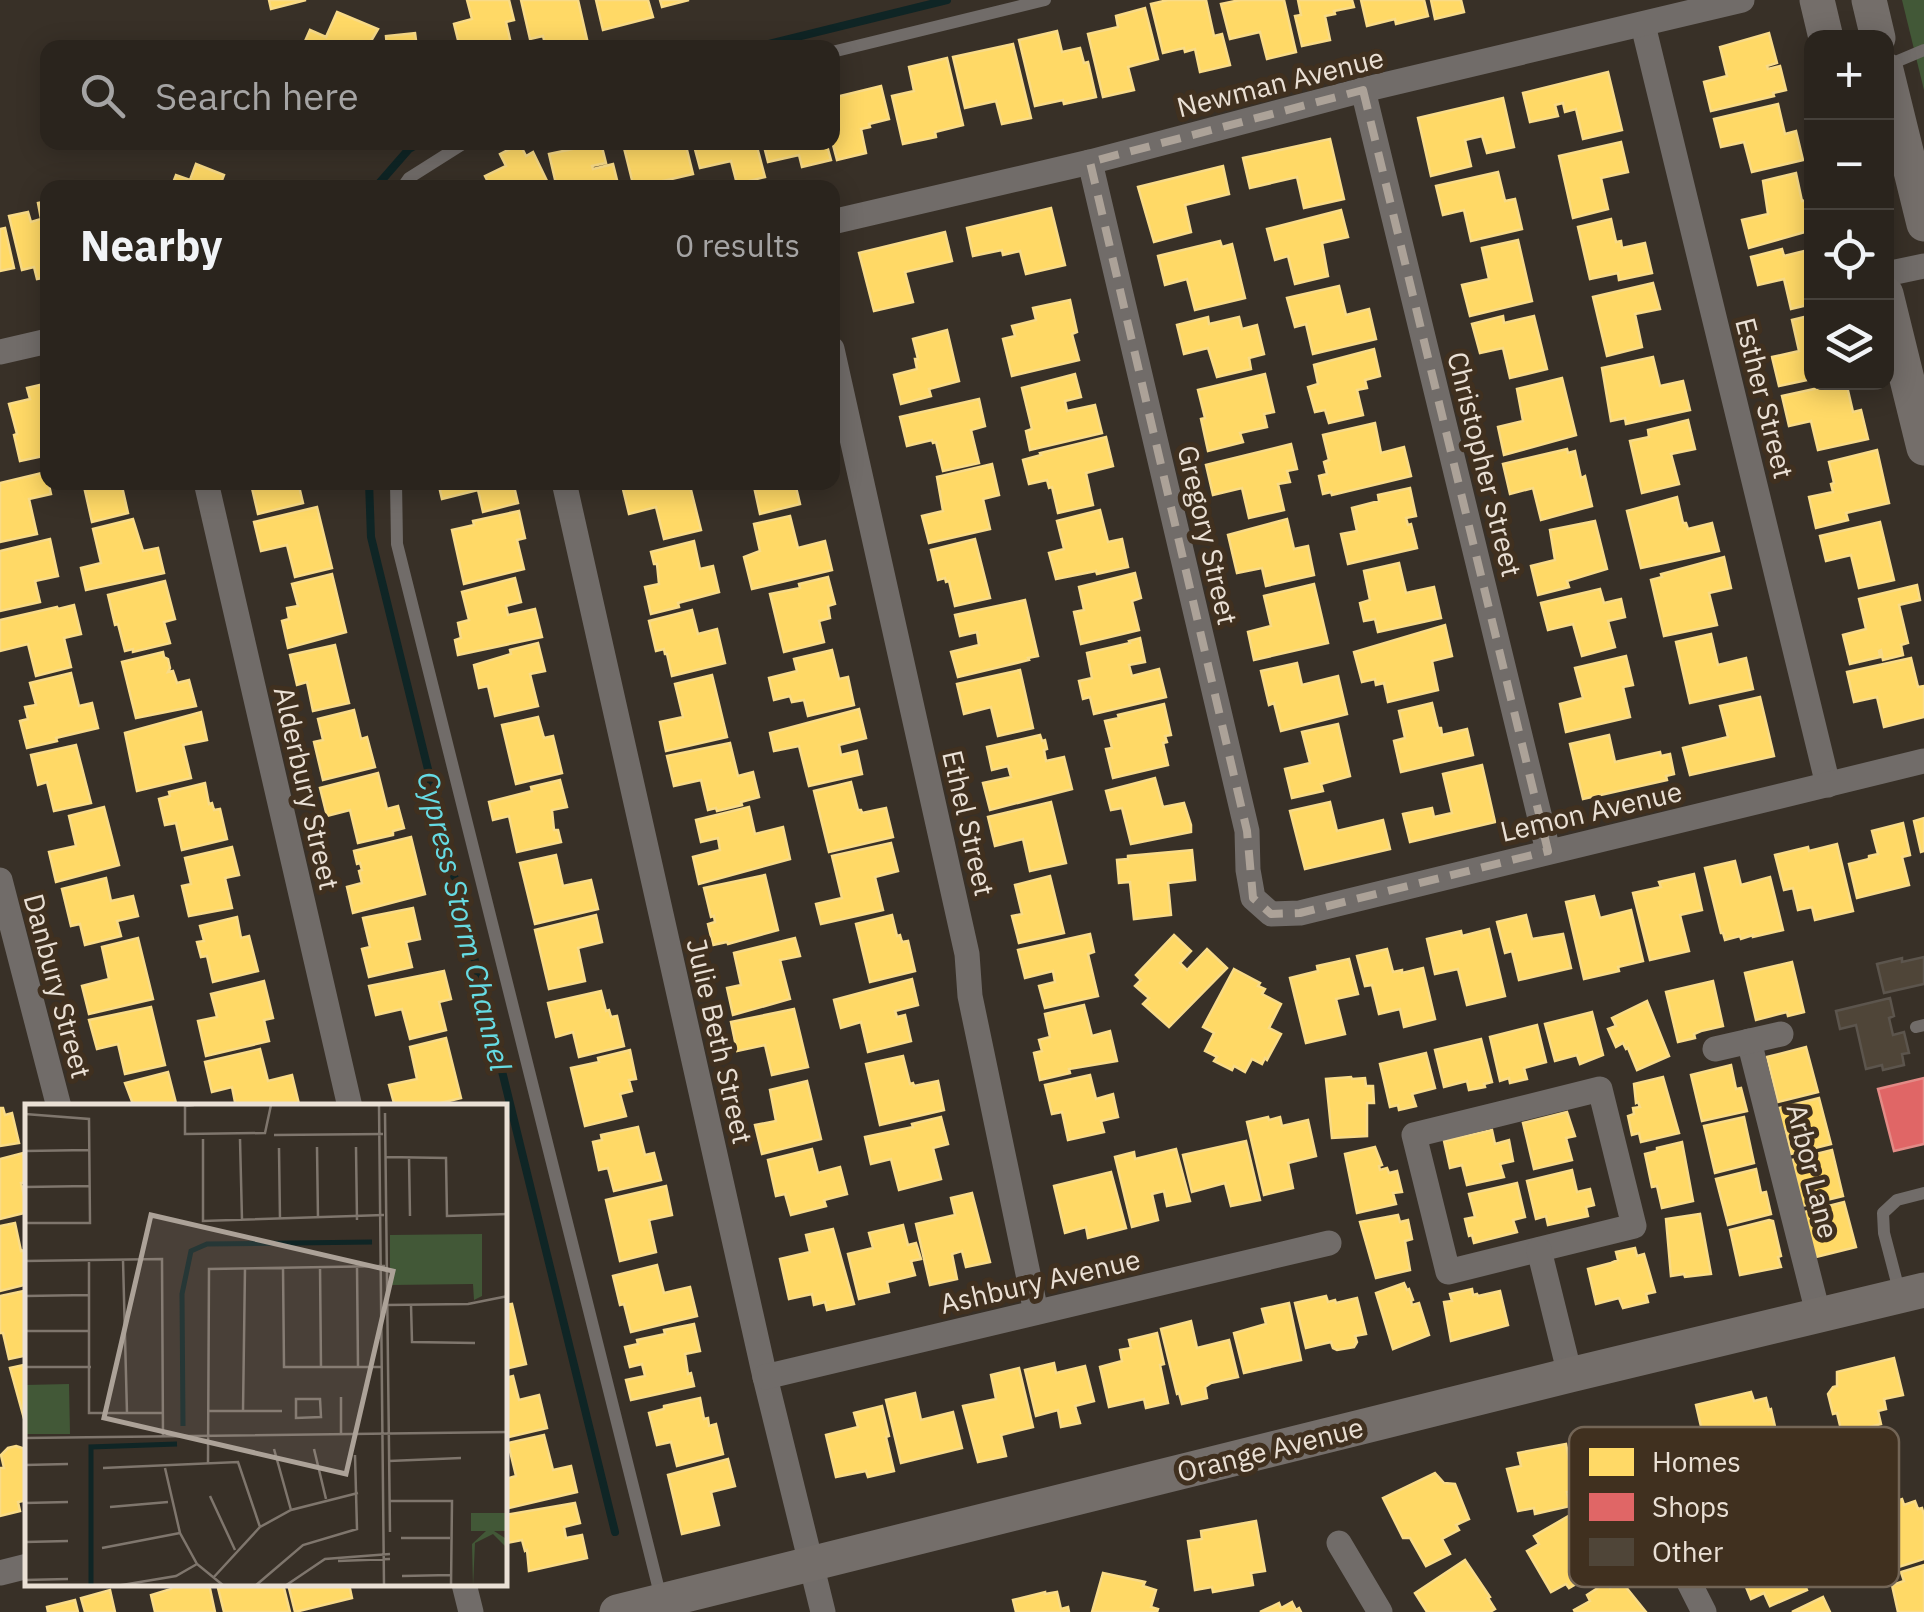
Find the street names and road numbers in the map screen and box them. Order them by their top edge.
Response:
street label: Newman Avenue [1173,38,1387,126]
street label: Esther Street [1727,314,1803,482]
street label: Christopher Street [1439,348,1531,580]
street label: Gregory Street [1169,442,1247,628]
street label: Alderbury Street [266,683,348,893]
street label: Ethel Street [934,747,1004,899]
street label: Lemon Avenue [1497,772,1685,850]
street label: Danbury Street [16,890,100,1082]
street label: Julie Beth Street [678,935,762,1147]
street label: Arbor Lane [1778,1100,1848,1242]
street label: Ashbury Avenue [936,1240,1144,1322]
street label: Orange Avenue [1173,1408,1367,1490]

